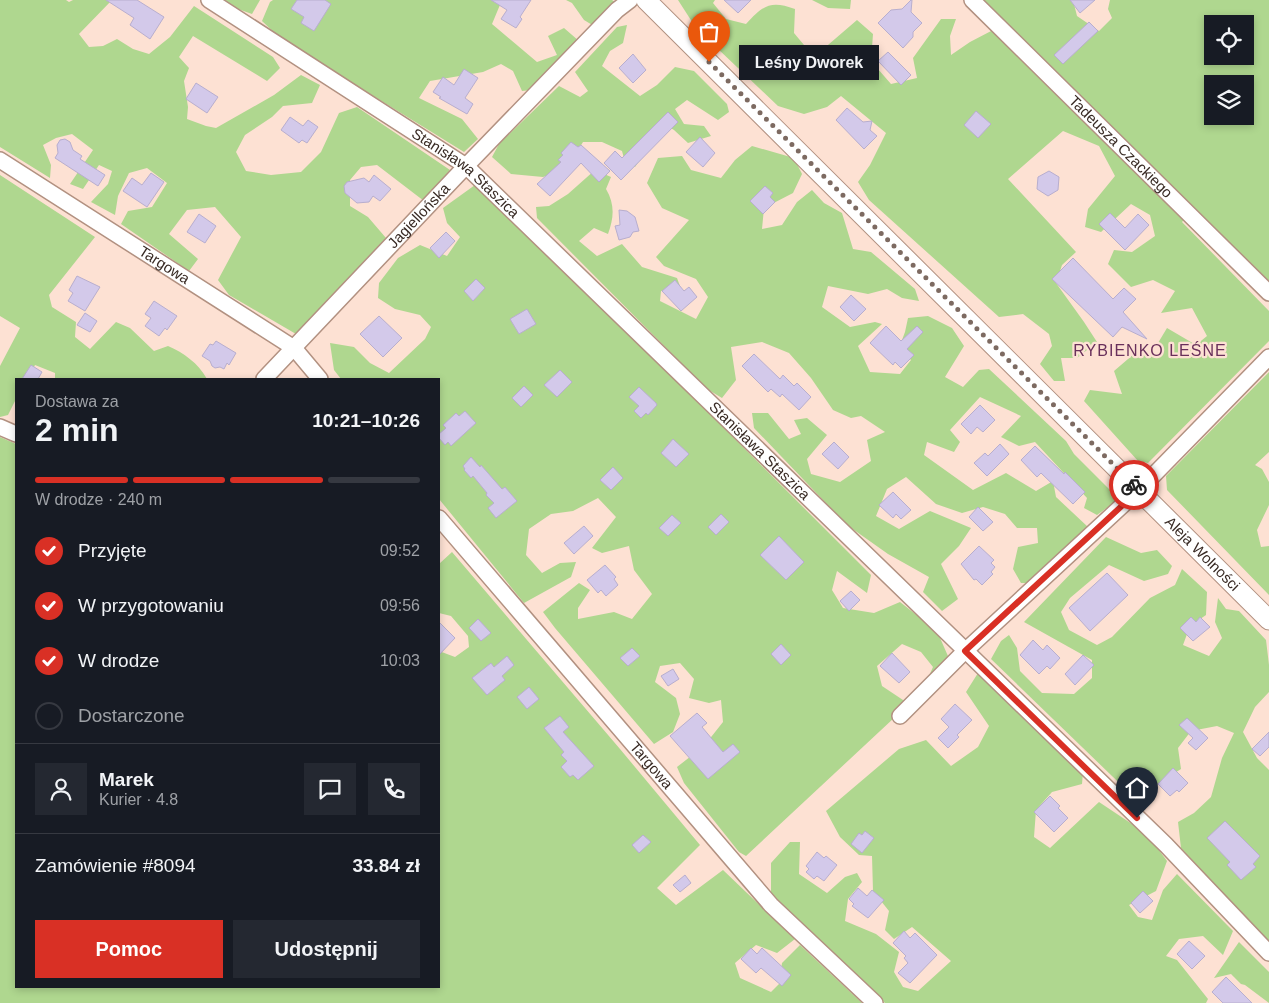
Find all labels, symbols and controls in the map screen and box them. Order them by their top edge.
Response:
pin [688,11,730,62]
map controls [1204,15,1254,125]
button: locate [1204,15,1254,65]
icon: bag [695,18,723,46]
callout: Leśny Dworek [739,44,879,80]
text: Leśny Dworek [755,54,863,71]
button: layers [1204,75,1254,125]
street label: Tadeusza Czackiego [1066,92,1176,201]
street label: Stanisława Staszica [409,124,524,221]
street label: Jagiellońska [384,179,454,251]
street label: Targowa [136,242,194,287]
district label: RYBIENKO LEŚNE [1073,341,1227,359]
text: Dostawa za [35,393,119,410]
street label: Stanisława Staszica [706,398,814,503]
text: 10:21–10:26 [312,410,420,431]
text: 2 min [35,412,119,448]
courier [1109,460,1159,510]
icon: bike [1120,471,1148,499]
text: W drodze · 240 m [35,491,162,508]
street label: Aleja Wolności [1162,513,1244,594]
icon: check [35,537,63,565]
text: Przyjęte [78,540,147,561]
text: 09:52 [380,542,420,559]
icon: check [35,592,63,620]
text: W przygotowaniu [78,595,224,616]
text: 09:56 [380,597,420,614]
icon: check [35,647,63,675]
text: W drodze [78,650,159,671]
text: 10:03 [380,652,420,669]
text: Dostarczone [78,705,185,726]
street label: Targowa [627,738,677,793]
button: person [35,763,87,815]
button: chat [304,763,356,815]
button: phone [368,763,420,815]
pin [1116,767,1158,818]
text: Marek [99,769,154,790]
icon: home [1123,774,1151,802]
text: Kurier · 4.8 [99,791,178,808]
text: Zamówienie #8094 [35,855,196,876]
text: 33.84 zł [352,855,420,876]
button: Pomoc [35,920,223,978]
button: Udostępnij [233,920,420,978]

